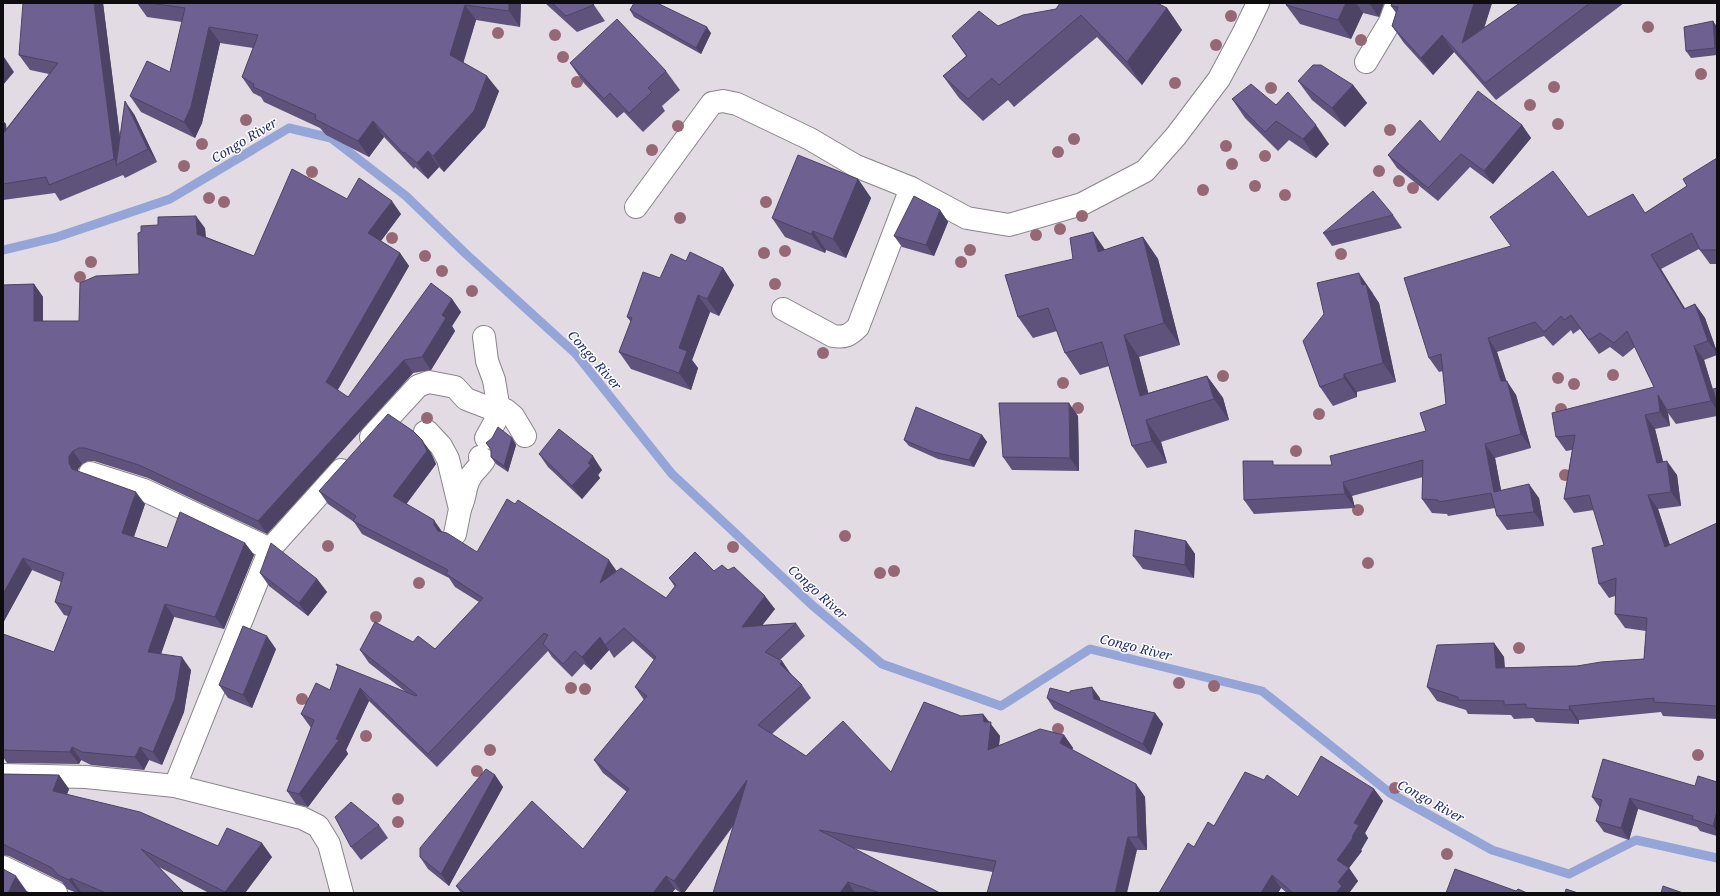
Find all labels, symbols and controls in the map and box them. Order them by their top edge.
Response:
water label: Congo River [208,113,281,167]
water label: Congo River [564,326,627,394]
water label: Congo River [785,561,852,624]
water label: Congo River [1098,629,1175,665]
water label: Congo River [1394,775,1468,827]

